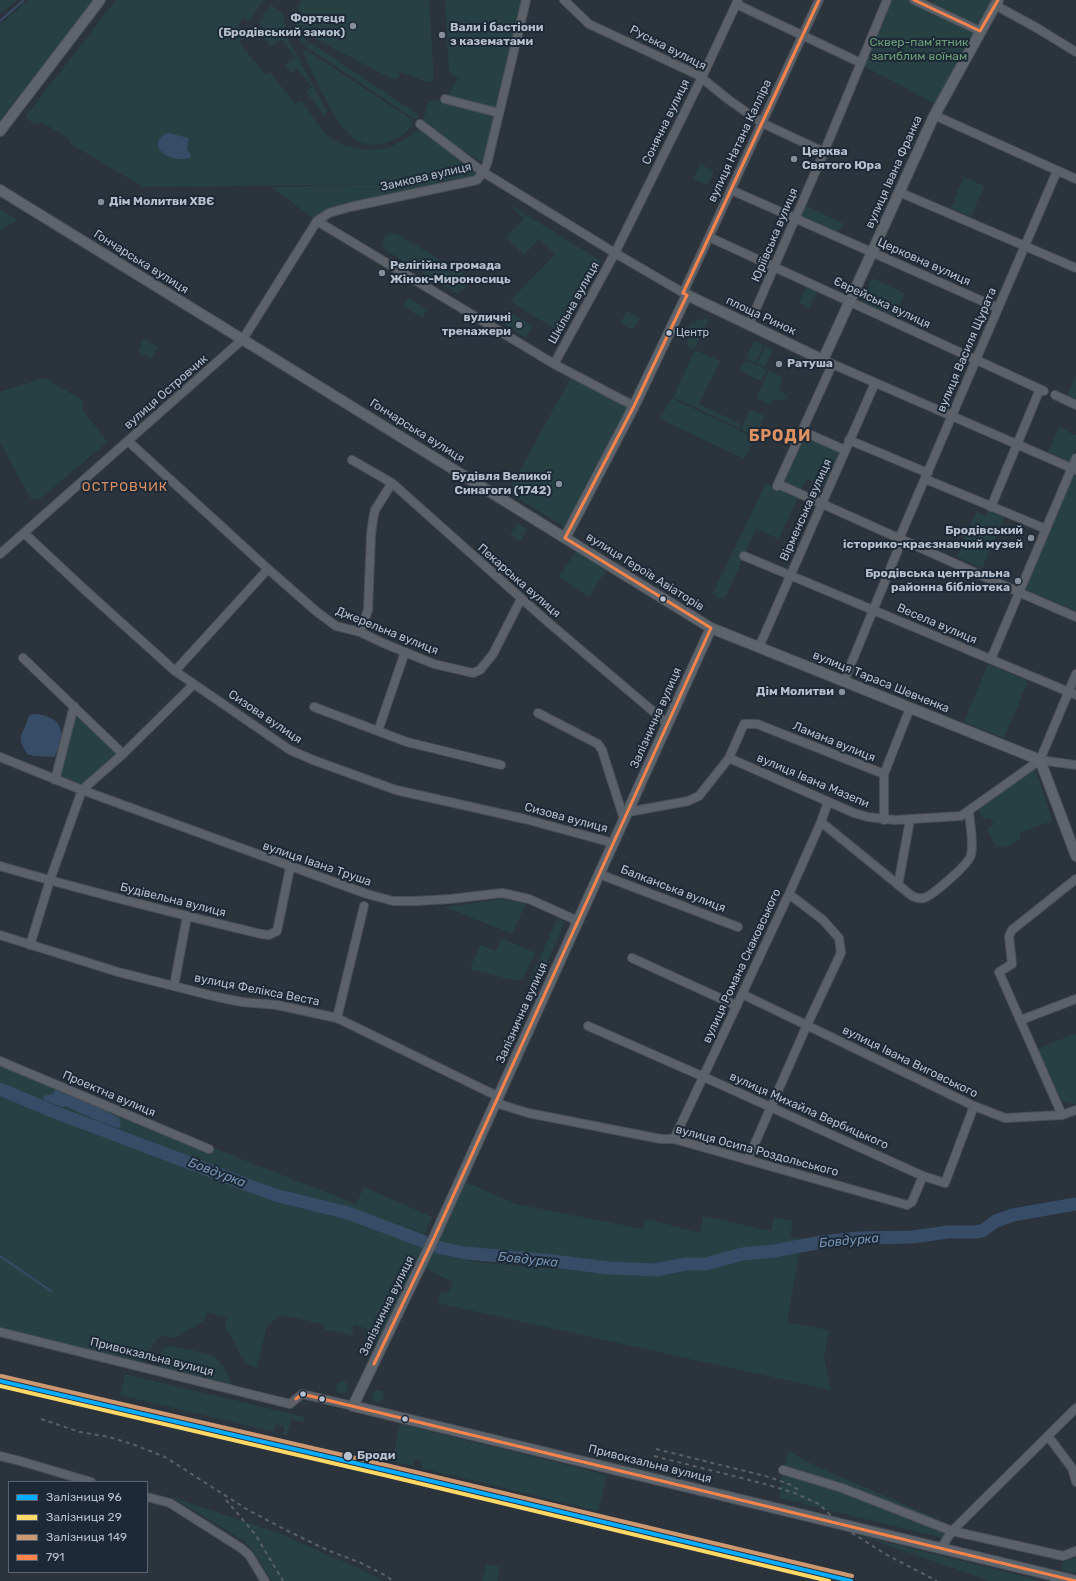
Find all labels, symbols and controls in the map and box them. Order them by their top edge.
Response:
place label: Фортеця (Бродівський замок) [219,12,345,40]
marker: Фортеця (Бродівський замок) [348,21,358,31]
place label: Вали і бастіони з казематами [450,21,543,49]
street label: Руська вулиця [627,23,709,73]
marker: Вали і бастіони з казематами [437,30,447,40]
park label: Сквер-пам'ятник загиблим воїнам [869,36,969,64]
street label: Сонячна вулиця [639,77,693,167]
street label: вулиця Натана Калліра [705,77,775,205]
street label: вулиця Івана Франка [863,113,925,231]
place label: Церква Святого Юра [802,145,881,173]
marker: Церква Святого Юра [789,154,799,164]
street label: Замкова вулиця [379,160,473,194]
street label: Юріївська вулиця [749,186,801,284]
place label: Дім Молитви ХВЄ [109,195,214,209]
marker: Дім Молитви ХВЄ [96,197,106,207]
street label: Гончарська вулиця [91,227,191,297]
street label: Церковна вулиця [875,235,973,289]
place label: Релігійна громада Жінок-Мироносиць [390,259,511,287]
street label: Шкільна вулиця [545,259,603,347]
marker: Релігійна громада Жінок-Мироносиць [377,268,387,278]
street label: Єврейська вулиця [831,274,933,332]
street label: вулиця Василя Щурата [934,286,1000,414]
street label: площа Ринок [724,293,798,339]
place label: вуличні тренажери [442,311,511,339]
marker: вуличні тренажери [514,320,524,330]
place label: Центр [676,326,709,340]
marker: Центр [664,328,674,338]
street label: вулиця Островчик [121,352,211,432]
place label: Ратуша [787,357,833,371]
marker: Ратуша [774,359,784,369]
street label: Гончарська вулиця [367,396,467,466]
district label: БРОДИ [749,426,811,446]
street label: Вірменська вулиця [777,457,835,563]
place label: Будівля Великої Синагоги (1742) [452,470,551,498]
district label: ОСТРОВЧИК [82,479,168,495]
marker: Будівля Великої Синагоги (1742) [554,479,564,489]
place label: Бродівський історико-краєзнавчий музей [843,524,1023,552]
street label: вулиця Героїв Авіаторів [583,530,707,614]
marker: Бродівський історико-краєзнавчий музей [1026,533,1036,543]
street label: Пекарська вулиця [475,541,563,621]
place label: Бродівська центральна районна бібліотека [865,567,1010,595]
marker: Бродівська центральна районна бібліотека [1013,576,1023,586]
unlabelled marker [658,594,668,604]
street label: Весела вулиця [895,601,979,647]
street label: Джерельна вулиця [333,604,441,658]
street label: вулиця Тараса Шевченка [810,648,952,716]
street label: Залізнична вулиця [627,665,685,771]
place label: Дім Молитви [756,685,834,699]
street label: Сизова вулиця [225,687,305,747]
marker: Дім Молитви [837,687,847,697]
street label: Ламана вулиця [791,719,877,765]
street label: вулиця Івана Мазепи [754,751,872,811]
street label: Сизова вулиця [523,800,609,836]
street label: вулиця Івана Труша [261,839,373,889]
street label: Балканська вулиця [618,862,728,916]
street label: Будівельна вулиця [118,880,228,920]
street label: вулиця Романа Скаковського [700,886,784,1046]
street label: Залізнична вулиця [493,960,551,1066]
street label: вулиця Фелікса Веста [193,971,321,1009]
street label: вулиця Івана Виговського [840,1023,980,1101]
street label: Проектна вулиця [60,1068,158,1120]
street label: вулиця Михайла Вербицького [727,1069,891,1153]
street label: вулиця Осипа Роздольського [674,1122,840,1180]
water label: Бовдурка [186,1155,248,1191]
water label: Бовдурка [818,1231,880,1251]
water label: Бовдурка [497,1249,559,1271]
street label: Залізнична вулиця [357,1254,417,1358]
street label: Привокзальна вулиця [89,1335,215,1379]
unlabelled marker [298,1389,308,1399]
unlabelled marker [317,1394,327,1404]
unlabelled marker [400,1414,410,1424]
street label: Привокзальна вулиця [587,1442,713,1486]
place label: Броди [357,1449,395,1463]
marker: Броди [342,1450,354,1462]
legend [8,1481,148,1573]
text: Залізниця 96 [46,1490,122,1504]
text: Залізниця 29 [46,1510,122,1524]
text: Залізниця 149 [46,1530,127,1544]
text: 791 [46,1550,64,1564]

